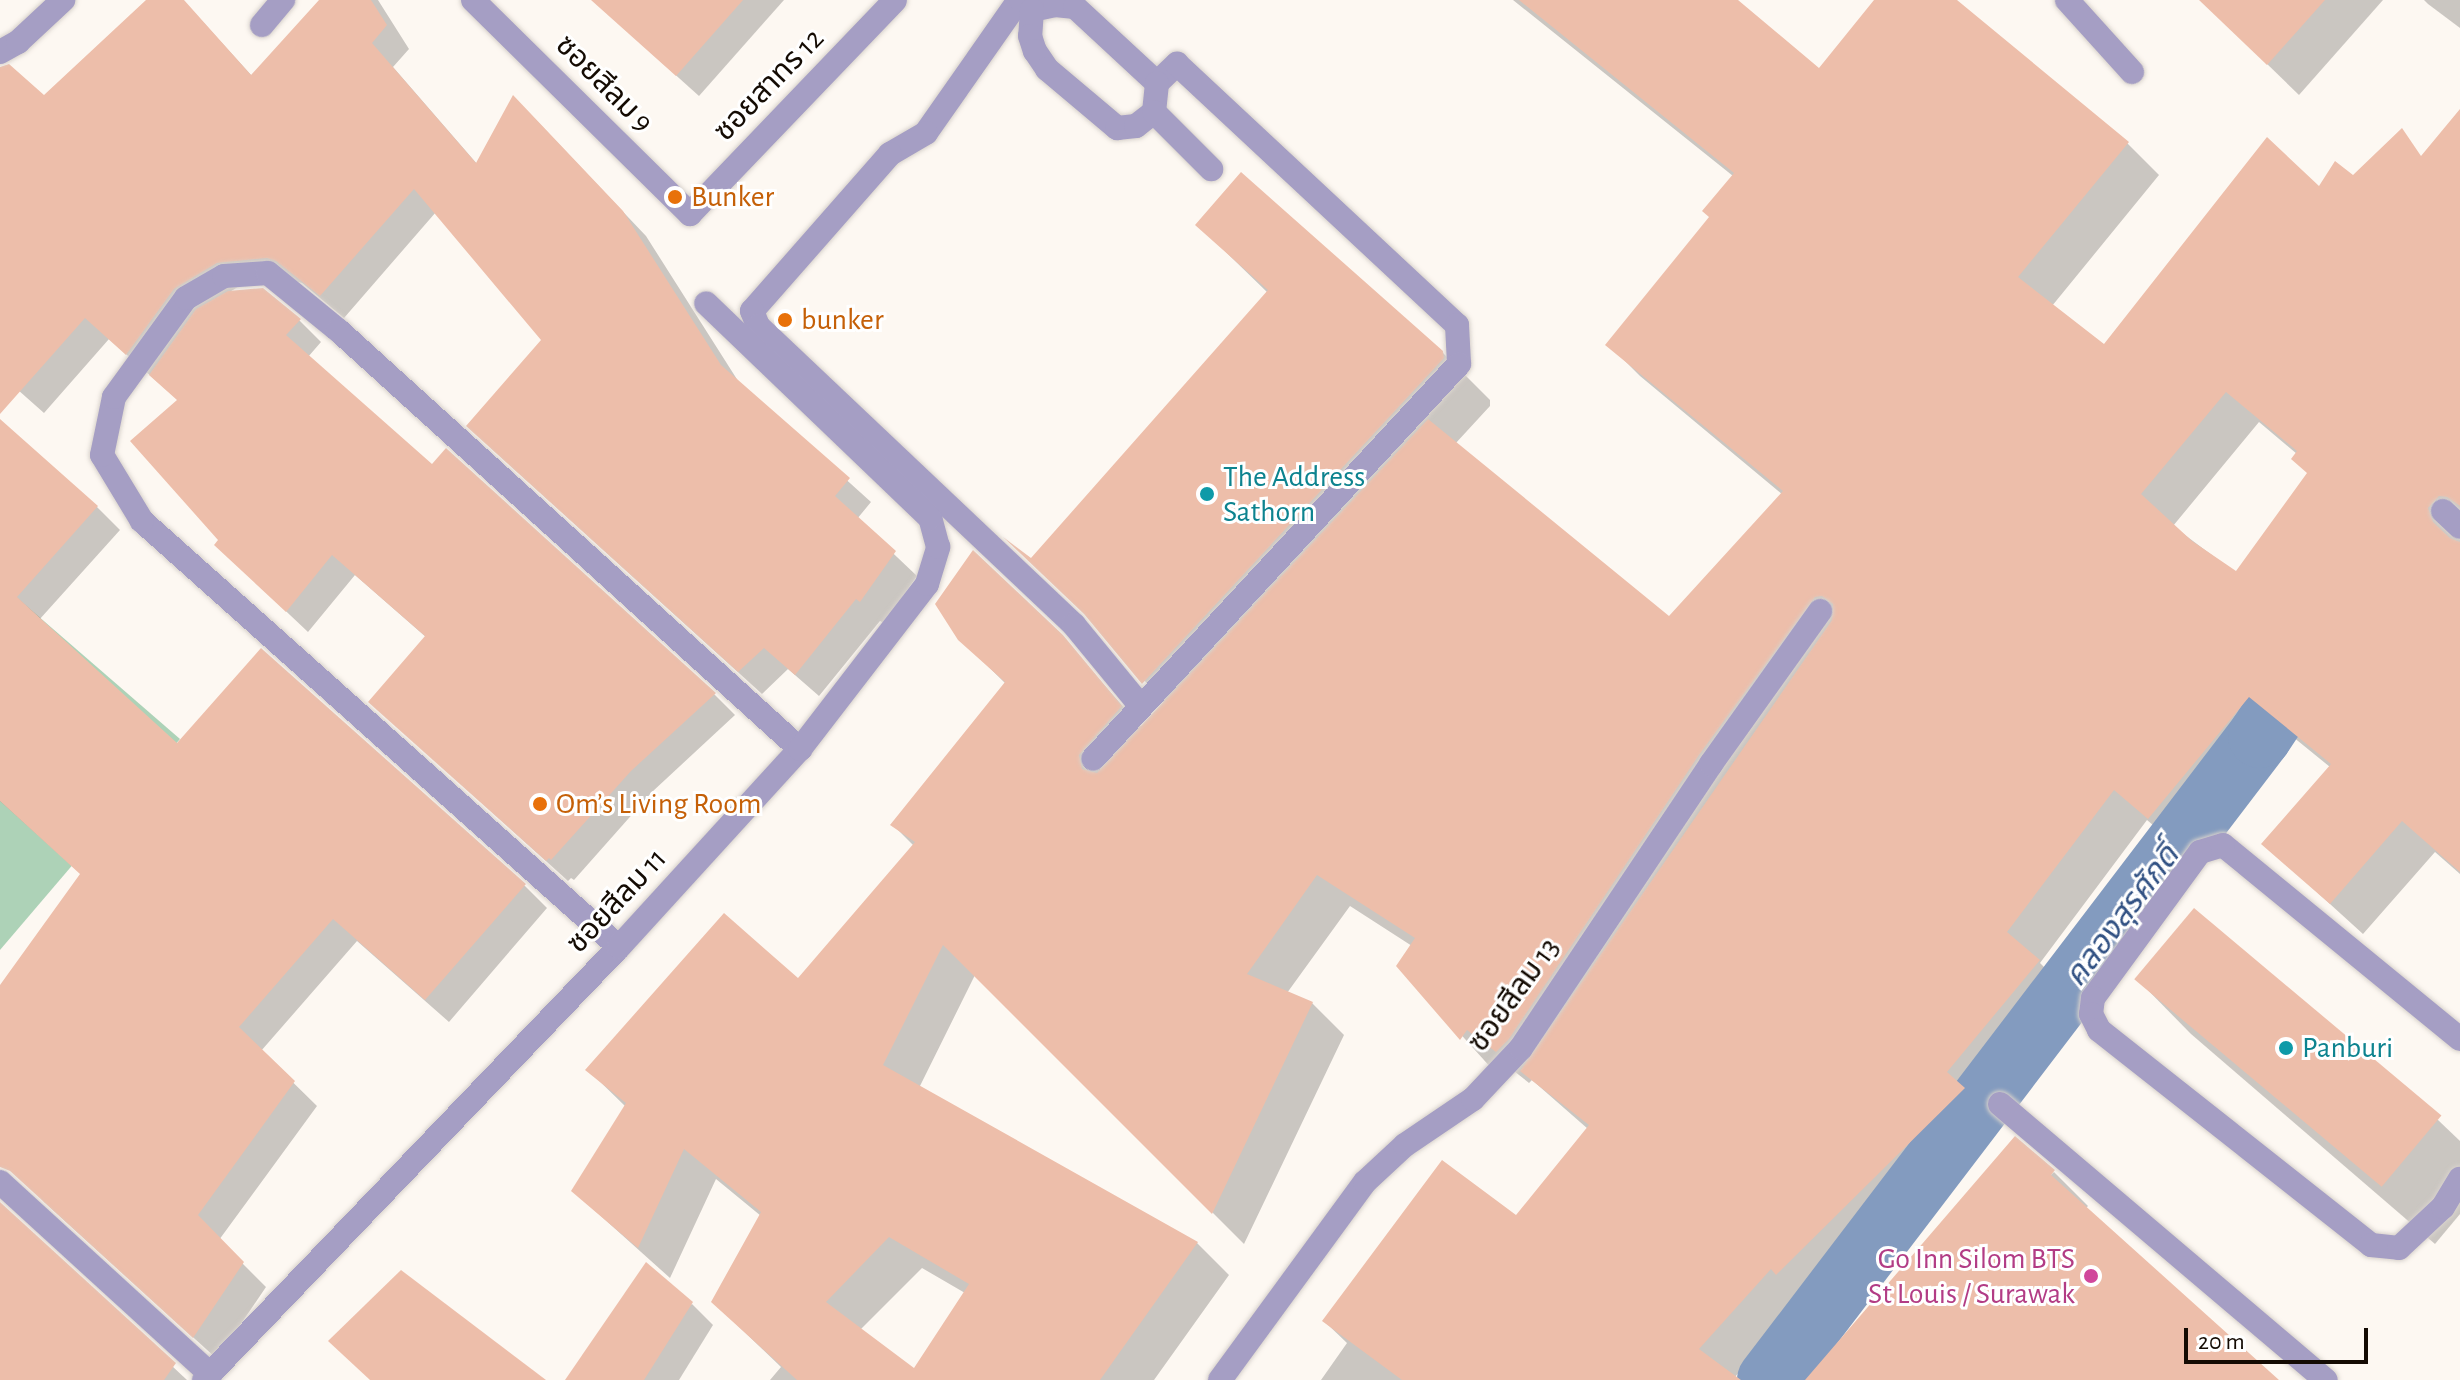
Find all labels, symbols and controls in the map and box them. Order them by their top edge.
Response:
street label: ซอยสาทร 12 [706,21,832,149]
street label: ซอยสีลม 9 [548,28,660,140]
place label: Bunker [691,179,774,215]
marker: Bunker [666,188,684,206]
place label: bunker [801,302,884,338]
marker: bunker [776,311,794,329]
place label: The Address Sathorn [1223,459,1365,530]
marker: The Address Sathorn [1198,485,1216,503]
place label: Om’s Living Room [556,786,762,822]
marker: Om’s Living Room [531,795,549,813]
water label: คลองสุรศักดิ์ [2057,838,2187,994]
street label: ซอยสีลม 11 [559,841,675,961]
street label: ซอยสีลม 13 [1461,931,1567,1059]
place label: Panburi [2302,1030,2393,1066]
marker: Panburi [2277,1039,2295,1057]
place label: Go Inn Silom BTS St Louis / Surawak [1868,1241,2075,1312]
marker: Go Inn Silom BTS St Louis / Surawak [2082,1267,2100,1285]
scale bar [2188,1312,2372,1362]
text: 20 m [2198,1330,2245,1354]

